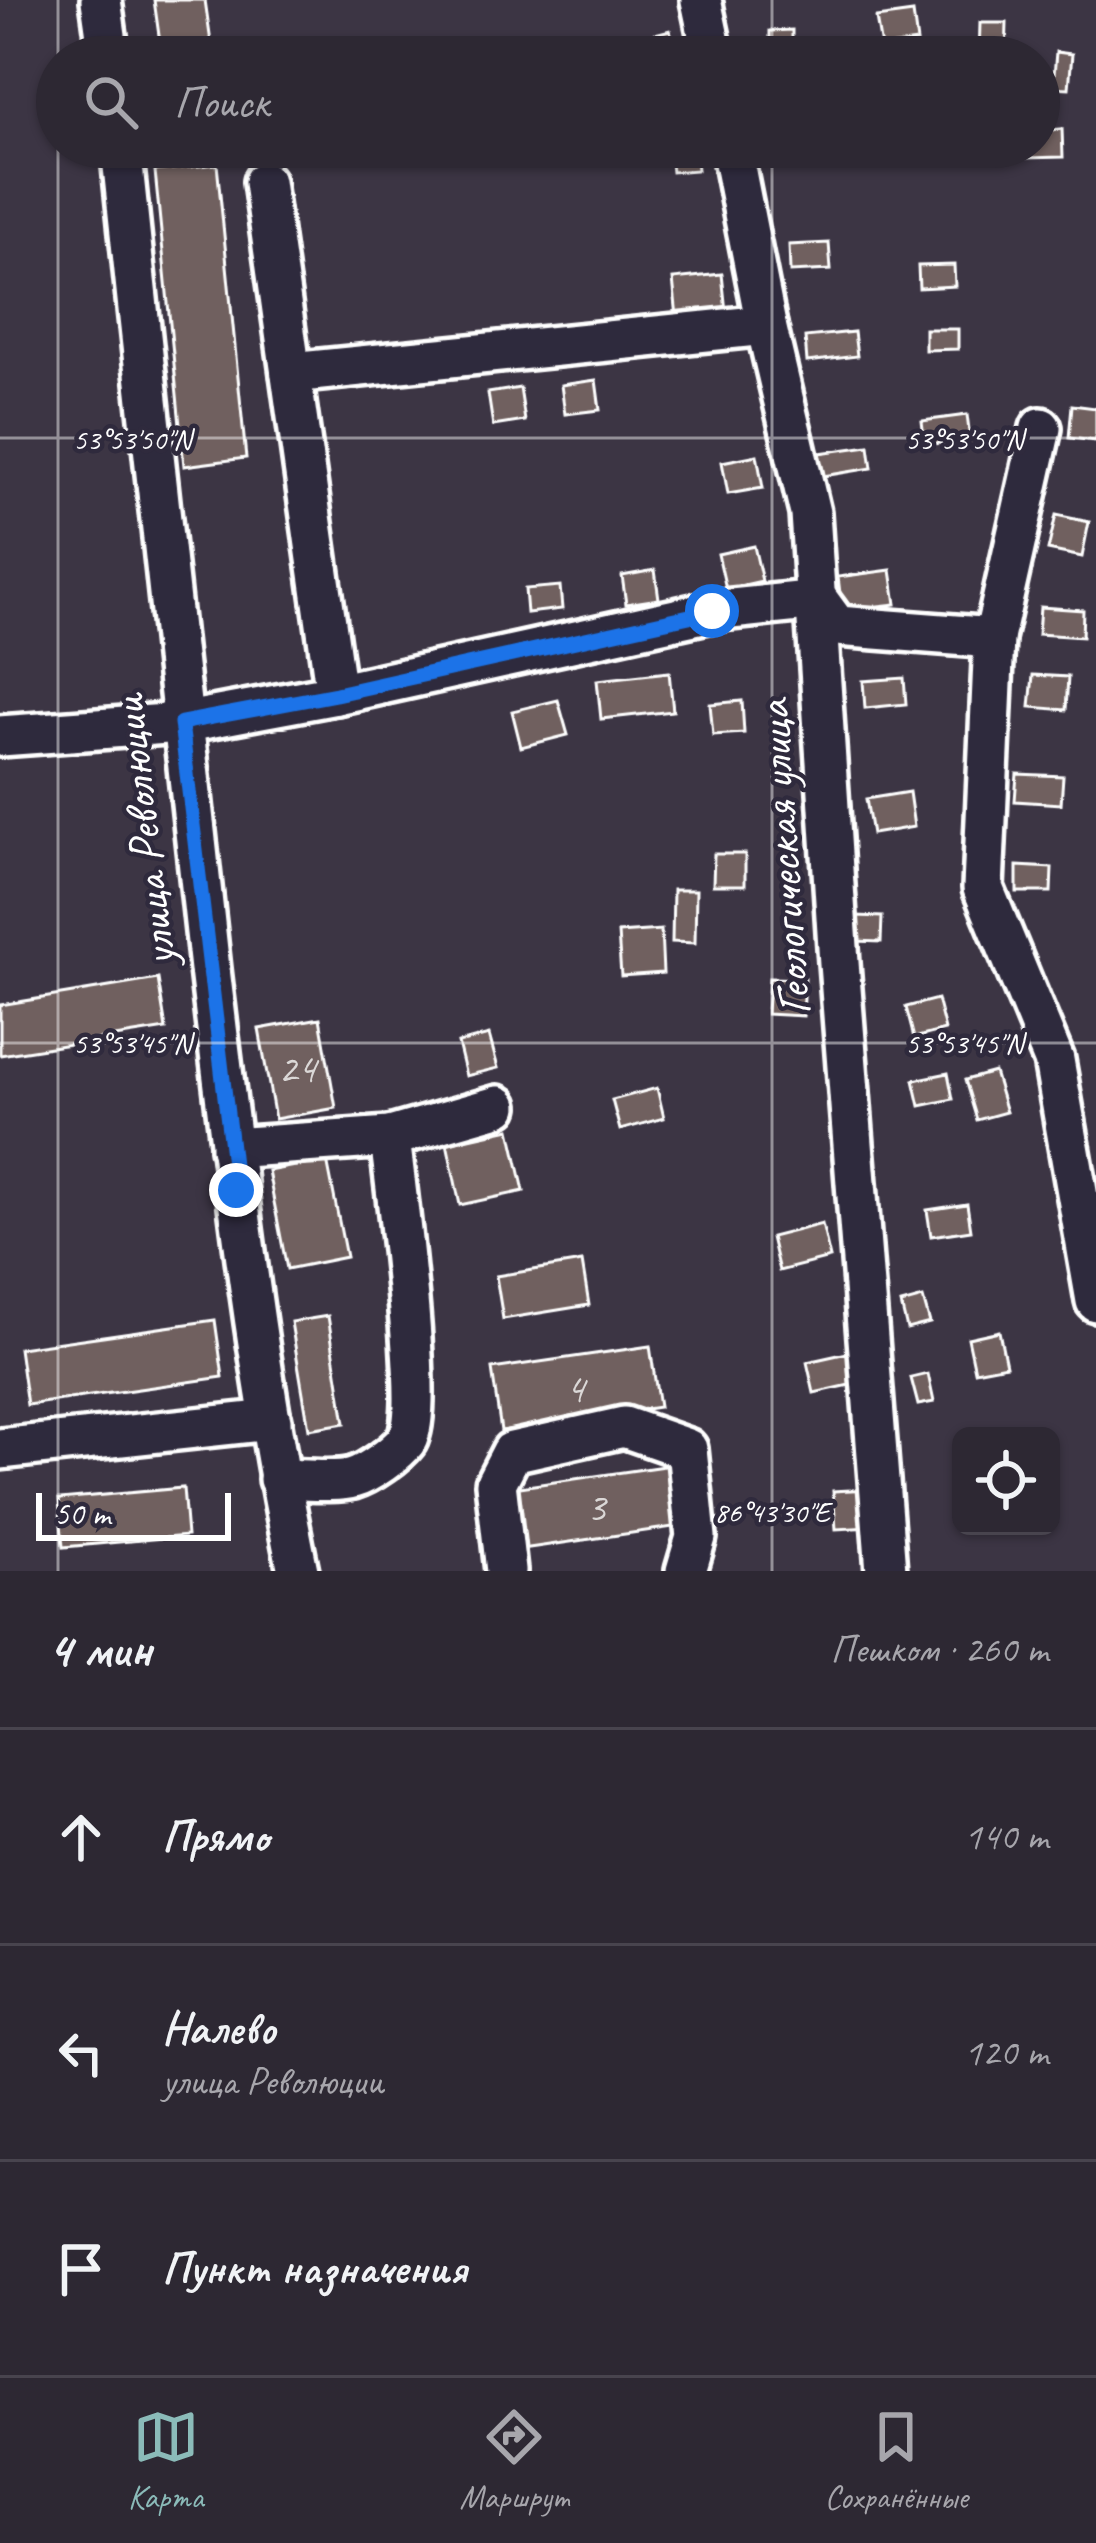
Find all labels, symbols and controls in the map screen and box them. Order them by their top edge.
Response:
search box [36,36,1060,168]
icon: search [78,69,144,135]
text: Поиск [174,74,269,131]
text: 53°53'50"N [73,420,196,458]
text: 53°53'50"N [905,420,1028,458]
route start [685,584,739,638]
street label: улица Революции [96,690,190,973]
street label: Геологическая улица [742,695,824,1018]
text: 53°53'45"N [73,1024,196,1062]
text: 53°53'45"N [905,1024,1028,1062]
house number: 24 [278,1042,320,1095]
route end [209,1163,263,1217]
house number: 4 [566,1362,589,1415]
map controls [952,1427,1060,1535]
button: locate [952,1427,1060,1535]
house number: 3 [587,1481,609,1534]
scale bar [36,1487,231,1540]
text: 50 m [54,1493,110,1535]
text: 86°43'30"E [714,1493,834,1531]
text: 4 мин [48,1617,152,1681]
text: Пешком · 260 m [830,1625,1048,1674]
icon: ahead [48,1804,114,1870]
text: Прямо [162,1808,269,1865]
text: 140 m [964,1812,1048,1861]
text: Налево [162,2000,276,2057]
icon: left [48,2020,114,2086]
text: 120 m [964,2028,1048,2077]
text: улица Революции [162,2057,383,2106]
icon: arrive [48,2236,114,2302]
text: Пункт назначения [162,2240,467,2297]
tab: Карта [128,2404,204,2518]
tab: Маршрут [460,2404,569,2518]
tab: Сохранённые [825,2404,968,2518]

